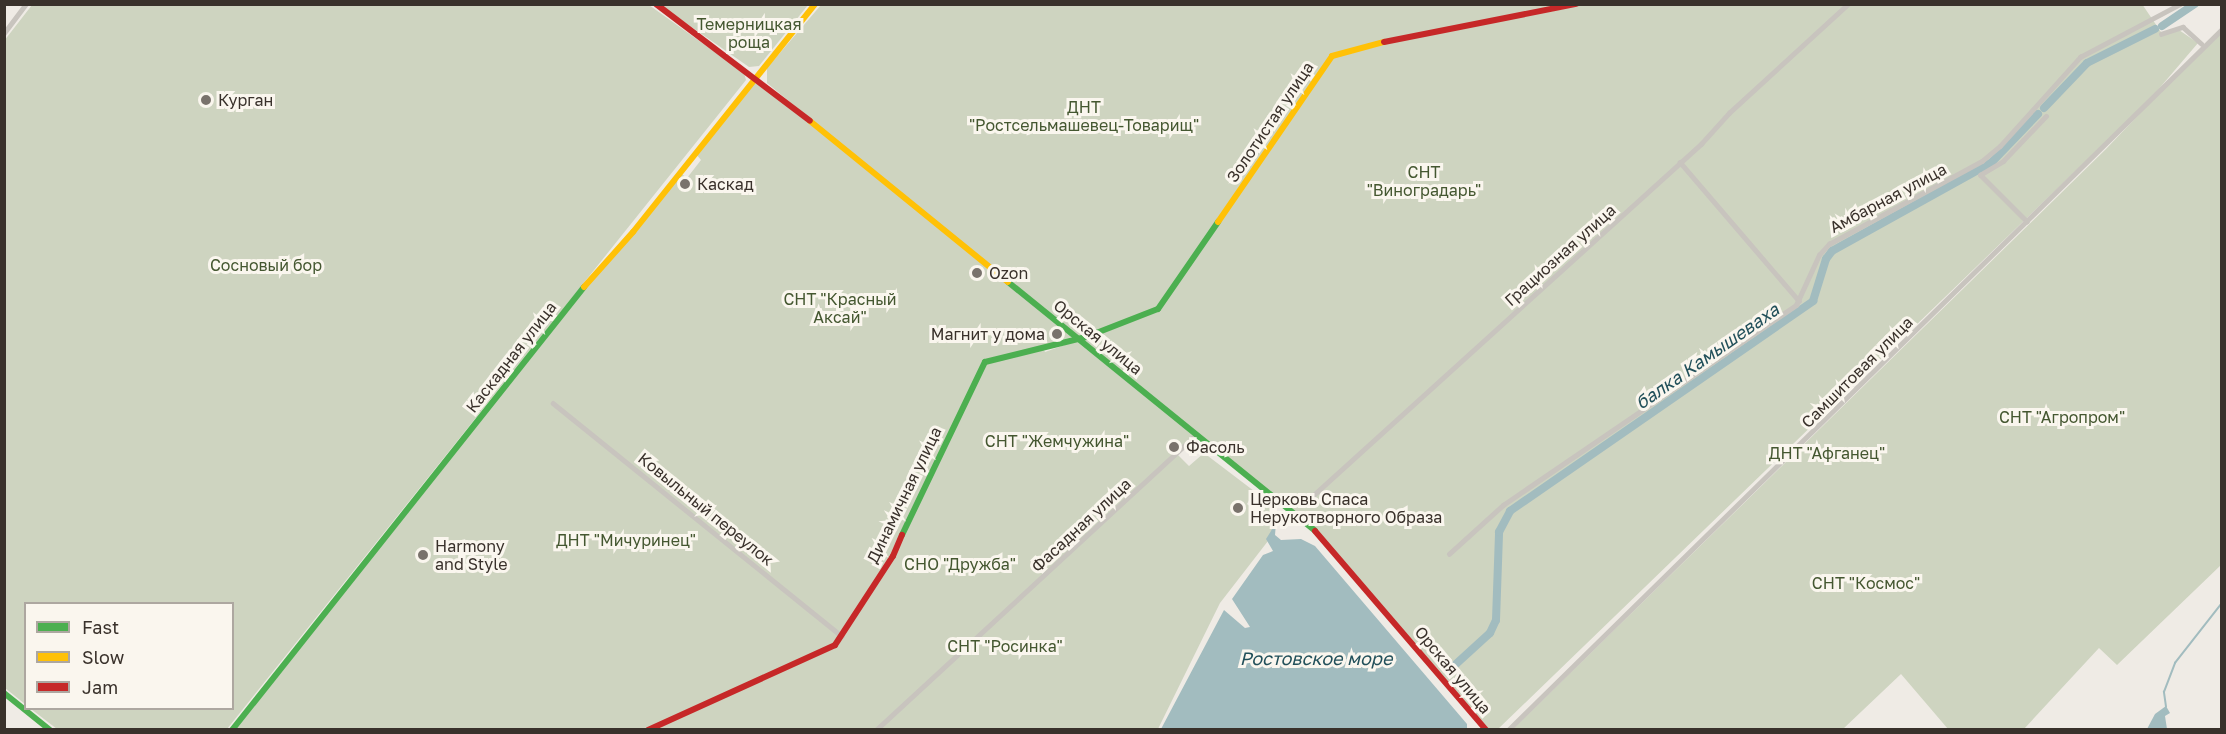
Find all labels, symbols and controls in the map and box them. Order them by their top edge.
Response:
park label: Темерницкая роща [696,14,802,52]
street label: Золотистая улица [1223,58,1317,186]
place label: Курган [218,90,273,110]
marker: Курган [199,93,213,107]
park label: ДНТ "Ростсельмашевец-Товарищ" [969,97,1199,135]
street label: Амбарная улица [1826,159,1950,237]
park label: СНТ "Виноградарь" [1367,162,1481,200]
place label: Каскад [697,174,754,194]
marker: Каскад [678,177,692,191]
street label: Грациозная улица [1501,200,1619,310]
park label: Сосновый бор [210,255,322,275]
place label: Ozon [989,263,1028,283]
marker: Ozon [970,266,984,280]
park label: СНТ "Красный Аксай" [783,289,897,327]
street label: Орская улица [1050,295,1146,379]
street label: Каскадная улица [462,298,560,416]
water label: балка Камышеваха [1631,298,1783,414]
street label: Самшитовая улица [1797,312,1917,432]
place label: Магнит у дома [931,324,1045,344]
marker: Магнит у дома [1050,327,1064,341]
park label: СНТ "Агропром" [1999,407,2125,427]
street label: Динамичная улица [863,424,945,566]
park label: СНТ "Жемчужина" [985,431,1129,451]
place label: Фасоль [1186,437,1245,457]
marker: Фасоль [1167,440,1181,454]
park label: ДНТ "Афганец" [1769,443,1885,463]
street label: Ковыльный переулок [634,448,778,570]
street label: Фасадная улица [1027,474,1135,576]
place label: Церковь Спаса Нерукотворного Образа [1250,489,1442,527]
marker: Церковь Спаса Нерукотворного Образа [1231,501,1245,515]
park label: ДНТ "Мичуринец" [556,530,696,550]
place label: Harmony and Style [435,536,508,574]
marker: Harmony and Style [416,548,430,562]
park label: СНО "Дружба" [904,554,1016,574]
park label: СНТ "Космос" [1812,573,1920,593]
legend [24,602,234,710]
text: Fast [82,616,119,638]
street label: Орская улица [1411,622,1495,718]
park label: СНТ "Росинка" [947,636,1063,656]
text: Slow [82,646,124,668]
water label: Ростовское море [1240,647,1392,669]
text: Jam [82,676,118,698]

